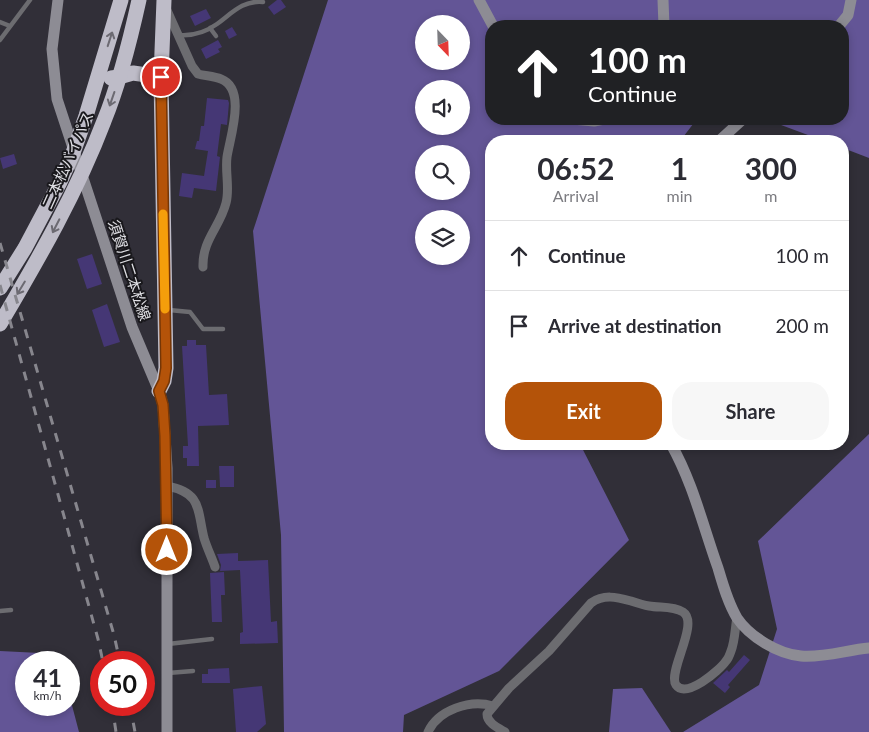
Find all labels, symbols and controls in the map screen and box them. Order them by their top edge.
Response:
north arrow [415,15,470,70]
map controls [415,15,470,265]
one-way arrow [106,32,115,47]
text: 100 m [588,38,687,80]
icon: ahead [505,40,570,105]
pin [140,56,182,98]
icon: arrive [147,63,175,91]
button: sound [415,80,470,135]
text: Continue [588,80,677,107]
one-way arrow [107,91,116,106]
street label: 二本松バイパス [37,109,97,211]
button: search [415,145,470,200]
text: 06:52 [537,150,614,186]
text: 1 [671,150,688,186]
text: 300 [745,150,797,186]
text: Arrival [553,186,599,205]
text: min [667,186,693,205]
text: m [764,186,777,205]
button: layers [415,210,470,265]
street label: 須賀川二本松線 [105,217,155,323]
one-way arrow [51,218,60,233]
icon: ahead [505,242,533,270]
text: Continue [548,244,626,267]
text: 100 m [775,244,829,267]
one-way arrow [16,281,26,295]
icon: arrive [505,312,533,340]
text: Arrive at destination [548,314,721,337]
text: 200 m [775,314,829,337]
button: Exit [505,382,662,440]
button: Share [672,382,829,440]
position arrow [140,523,192,575]
speed limit sign: 50 [90,651,155,716]
text: 41 [33,662,62,692]
text: km/h [33,688,62,703]

